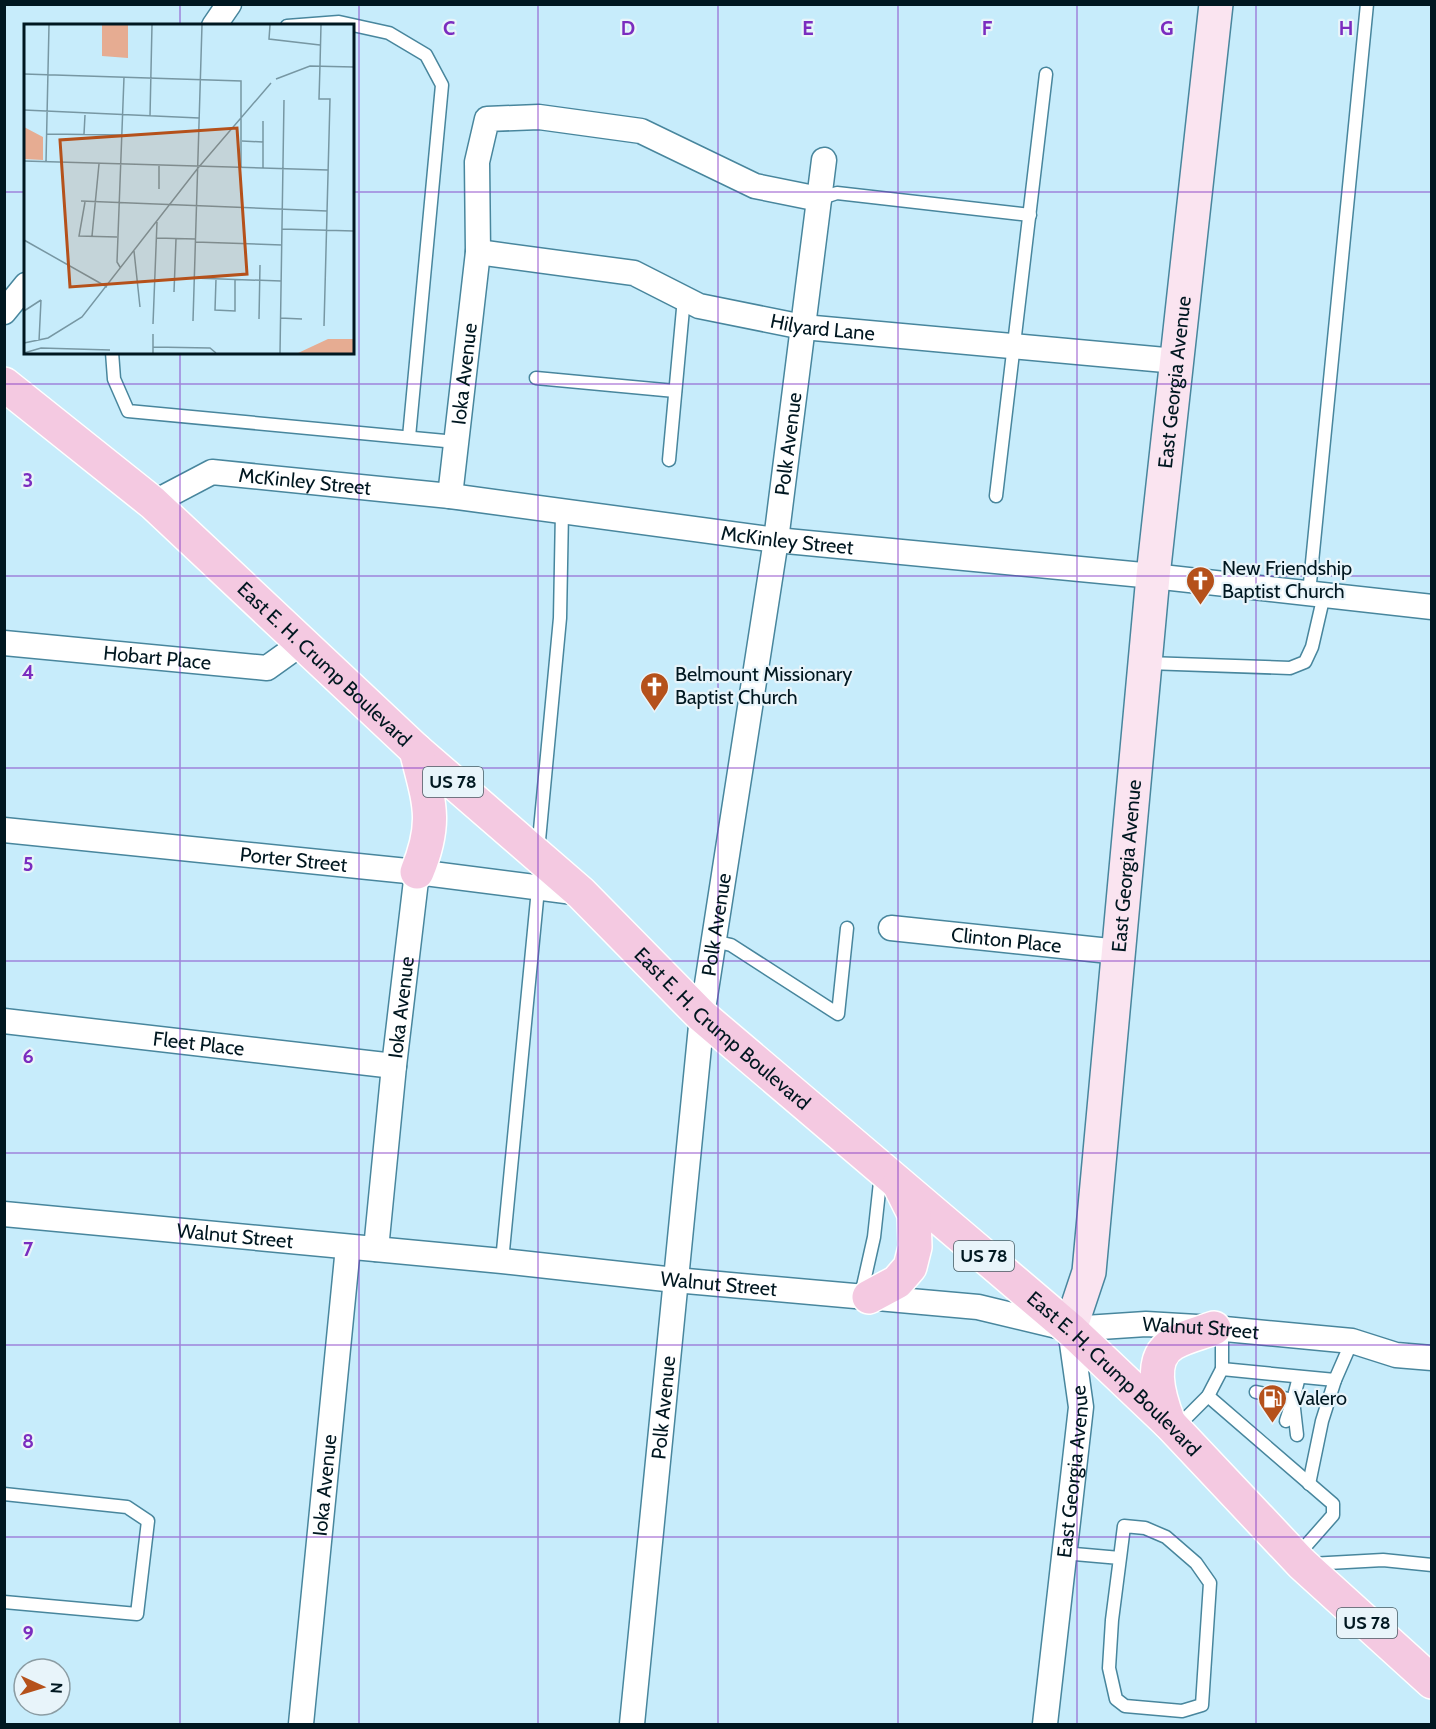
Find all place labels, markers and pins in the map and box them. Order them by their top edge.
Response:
place label: New Friendship Baptist Church [1222,556,1352,603]
church icon: New Friendship Baptist Church [1185,564,1217,606]
place label: Belmount Missionary Baptist Church [675,662,852,709]
church icon: Belmount Missionary Baptist Church [638,670,670,712]
fuel station icon: Valero [1257,1382,1289,1424]
place label: Valero [1294,1386,1347,1410]

